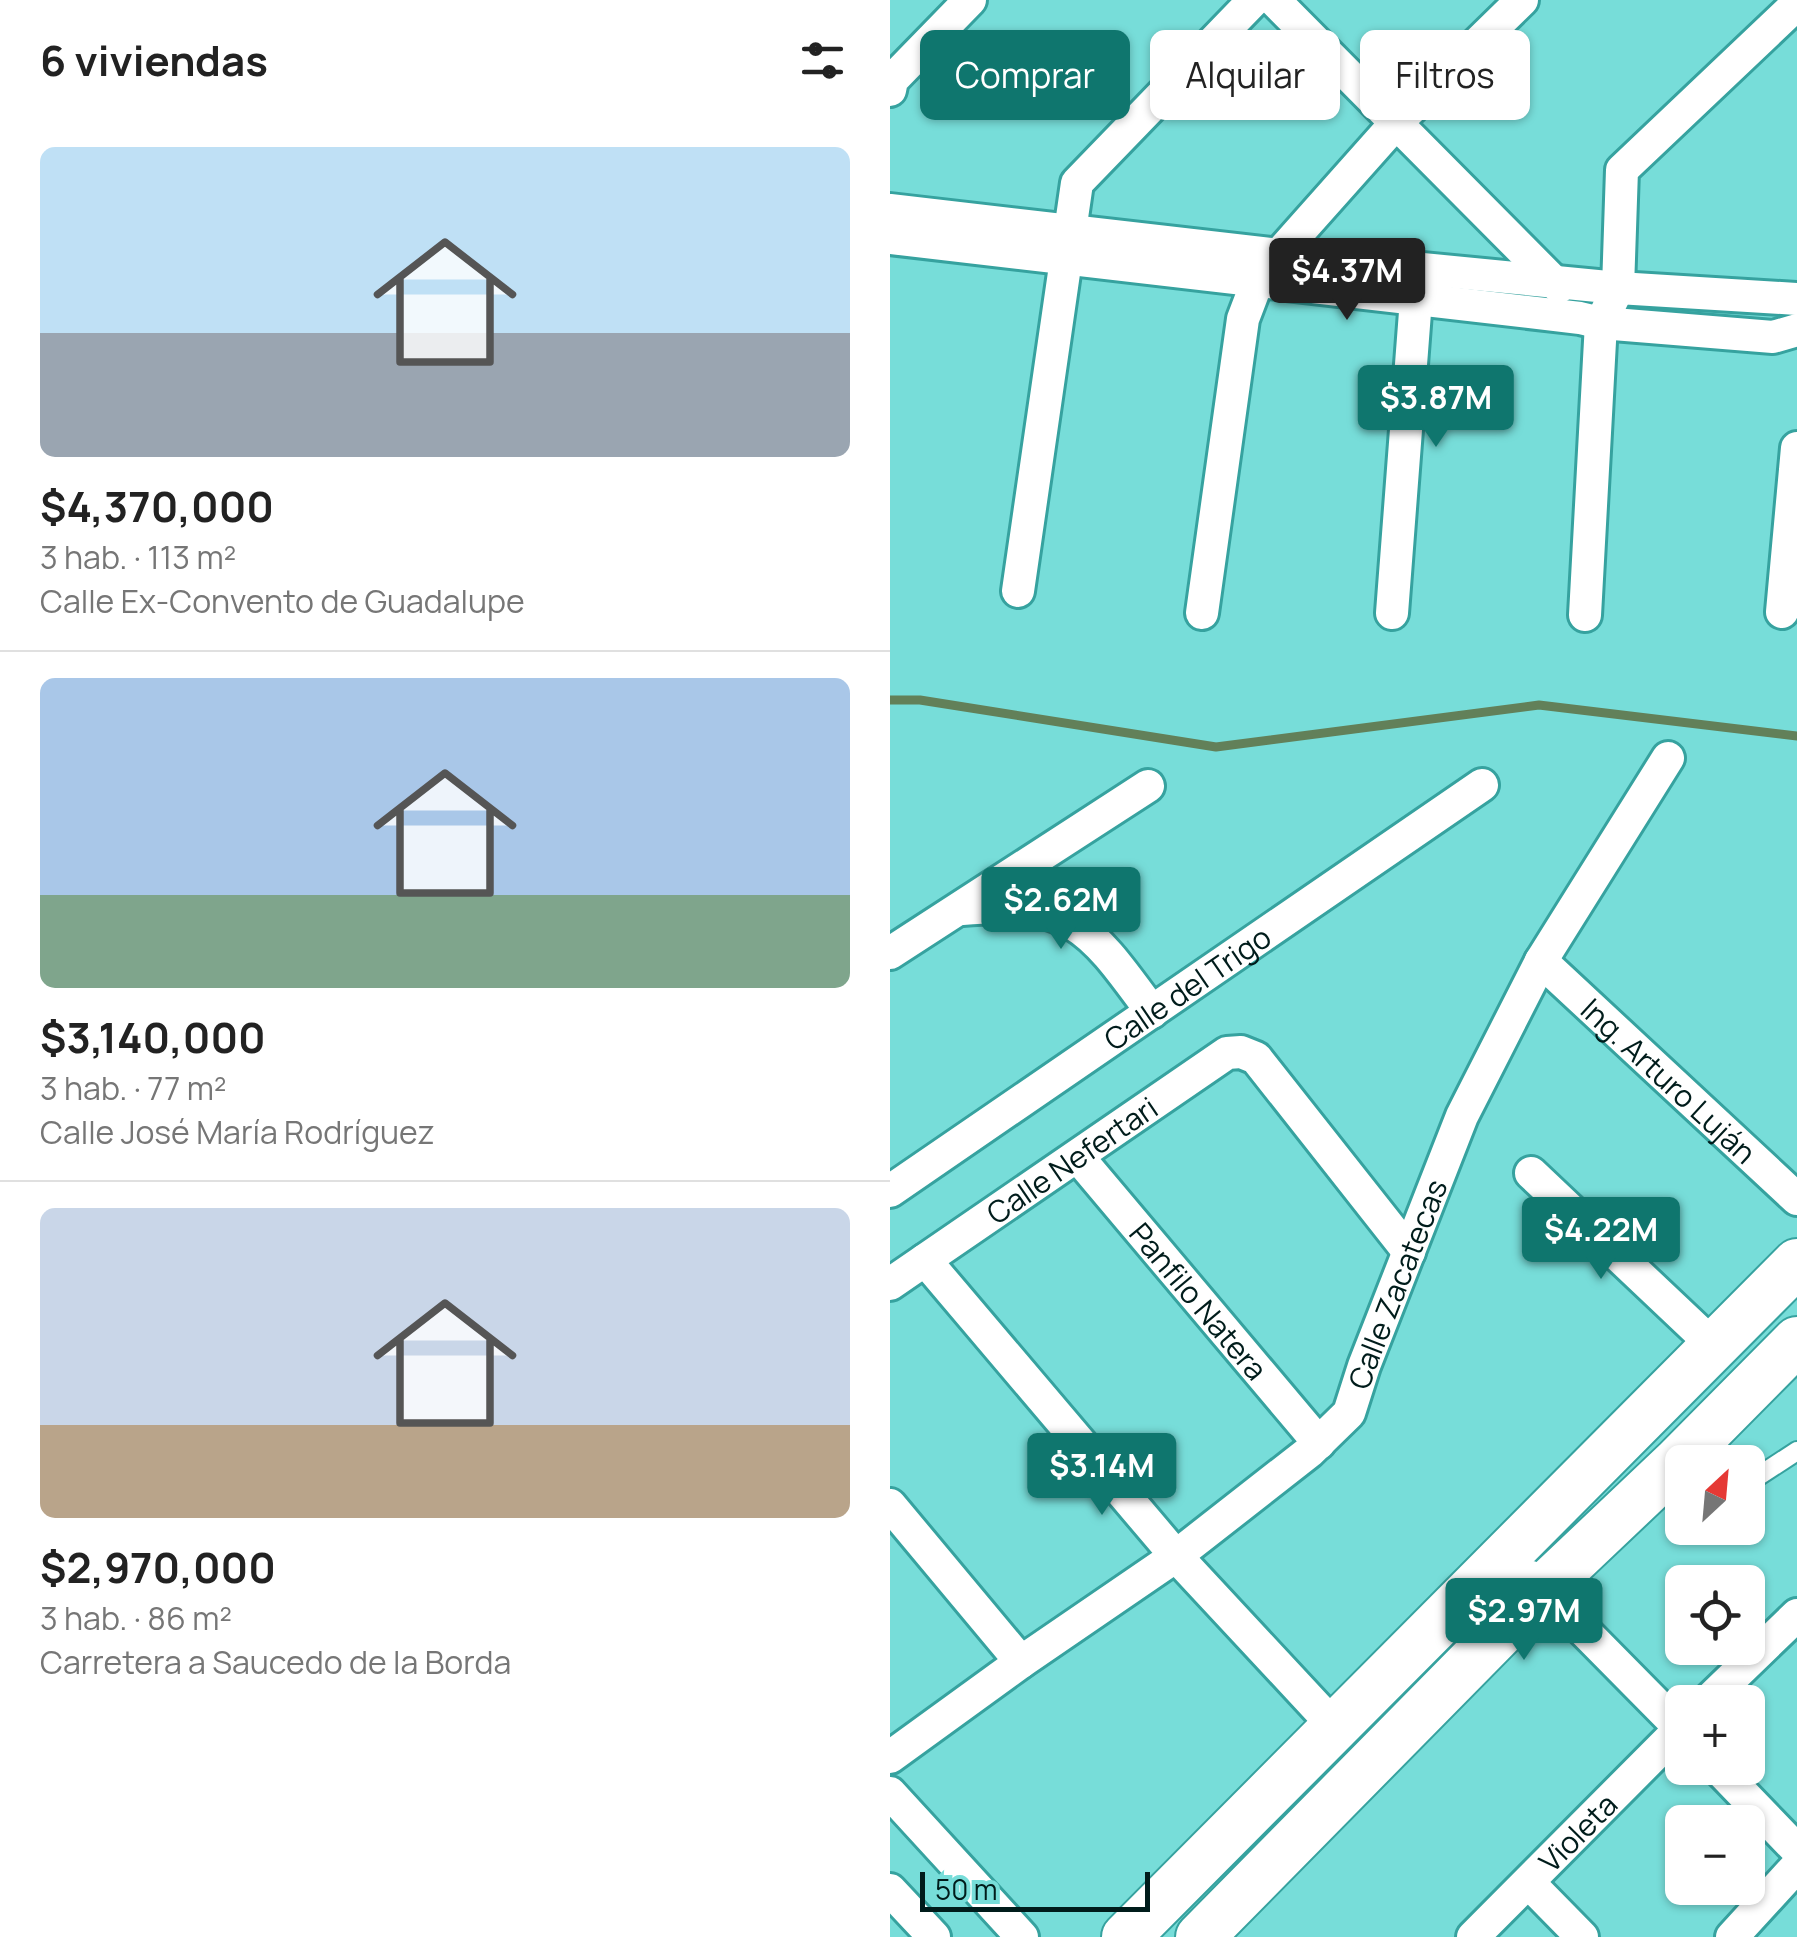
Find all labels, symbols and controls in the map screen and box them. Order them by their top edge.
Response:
chip: Comprar [920,30,1130,120]
chip: Alquilar [1150,30,1340,120]
chip: Filtros [1360,30,1530,120]
text: 6 viviendas [40,31,268,89]
icon: filters [795,33,850,88]
icon: home [355,212,535,392]
pin: $4.37M [1266,238,1428,323]
text: $4.37M [1291,248,1403,292]
pin: $3.87M [1355,365,1517,450]
text: $3.87M [1380,375,1492,419]
text: $4,370,000 [40,477,274,535]
text: 3 hab. · 113 m² [40,535,236,579]
text: Calle Ex-Convento de Guadalupe [40,579,525,623]
icon: home [355,743,535,923]
pin: $2.62M [980,867,1142,952]
text: $2.62M [1003,877,1119,921]
street label: Calle del Trigo [1095,916,1278,1059]
street label: Ing. Arturo Luján [1573,988,1766,1172]
text: $3,140,000 [40,1008,266,1066]
text: 3 hab. · 77 m² [40,1066,227,1110]
street label: Calle Nefertari [978,1087,1165,1233]
text: Calle José María Rodríguez [40,1110,435,1154]
street label: Calle Zacatecas [1338,1173,1456,1394]
pin: $4.22M [1520,1197,1682,1282]
text: $4.22M [1544,1207,1658,1251]
street label: Panfilo Natera [1121,1213,1277,1388]
icon: home [355,1273,535,1453]
pin: $3.14M [1021,1433,1183,1518]
text: $3.14M [1049,1443,1155,1487]
north arrow [1665,1445,1765,1545]
map controls [1665,1445,1765,1905]
text: $2,970,000 [40,1538,276,1596]
button: locate [1665,1565,1765,1665]
pin: $2.97M [1443,1578,1605,1663]
text: $2.97M [1467,1588,1581,1632]
text: 3 hab. · 86 m² [40,1596,232,1640]
text: Carretera a Saucedo de la Borda [40,1640,511,1684]
button: + [1665,1685,1765,1785]
street label: Violeta [1529,1784,1626,1880]
button: − [1665,1805,1765,1905]
scale bar [920,1867,1150,1912]
text: 50 m [935,1870,998,1908]

